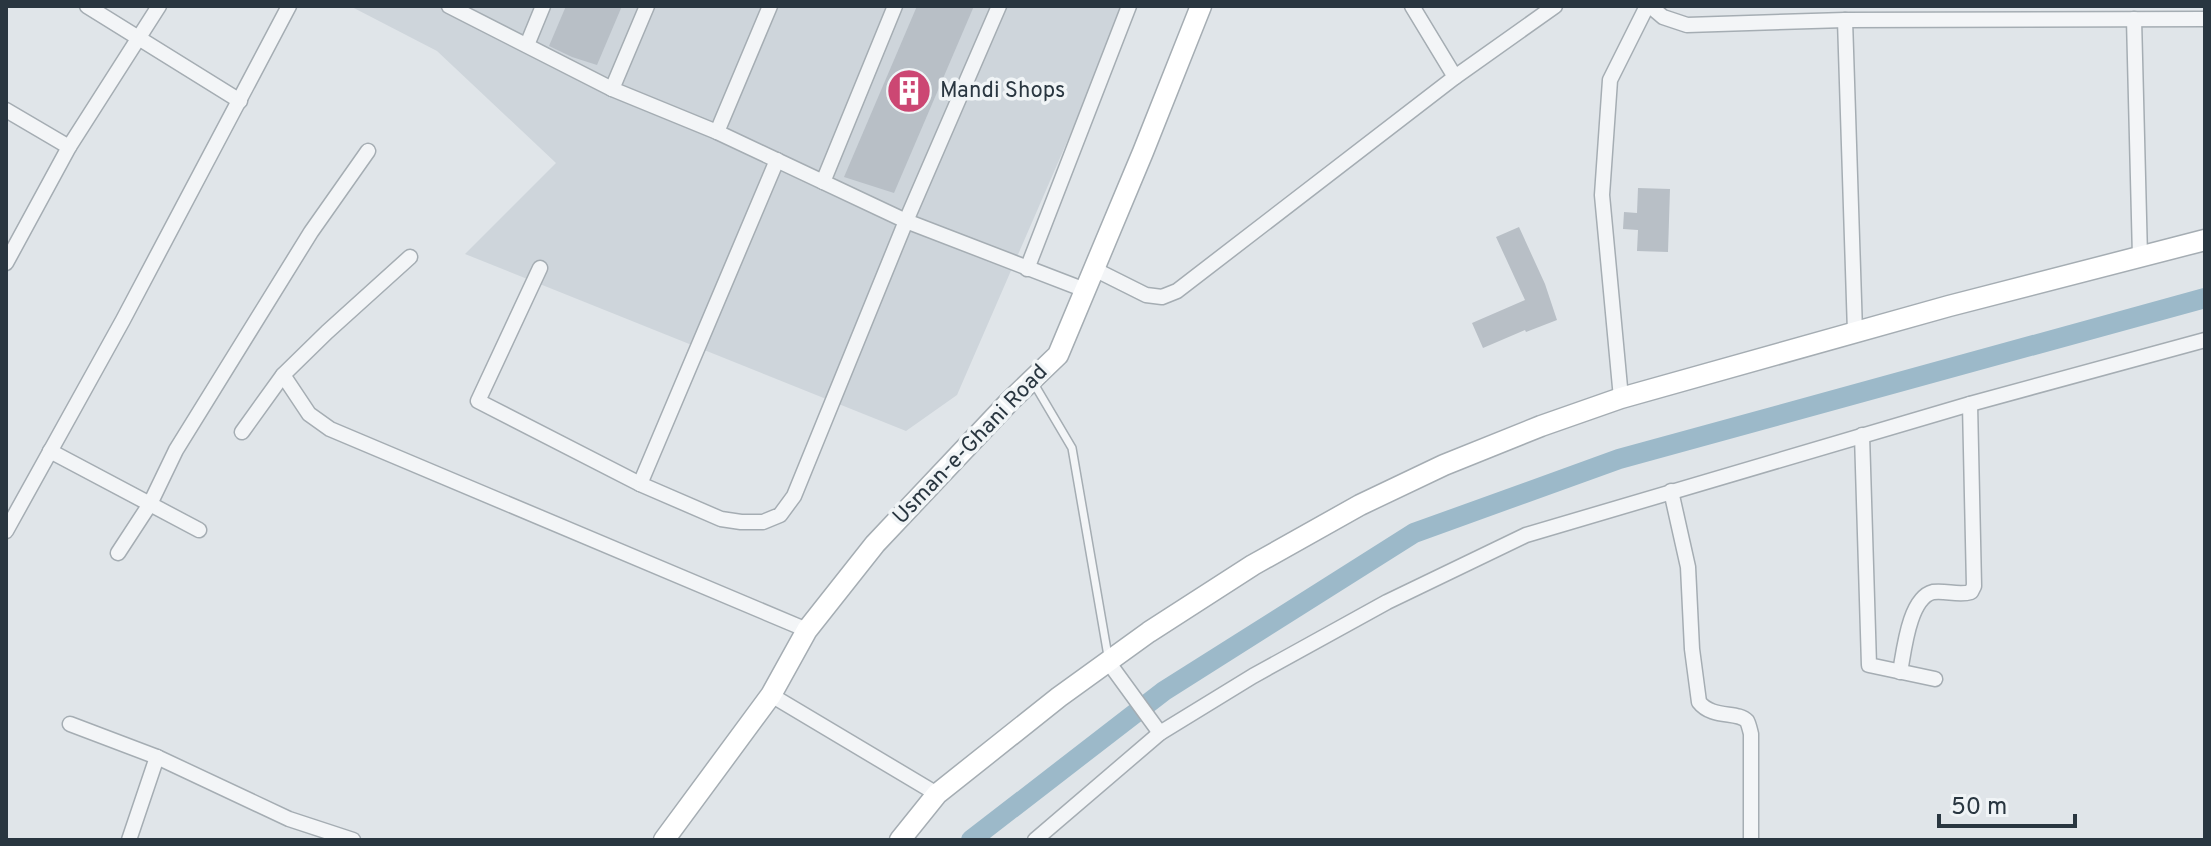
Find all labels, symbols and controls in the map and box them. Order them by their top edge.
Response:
building icon: Mandi Shops [885,67,933,115]
place label: Mandi Shops [940,78,1065,105]
street label: Usman-e-Ghani Road [888,360,1054,530]
scale bar [1939,778,2075,828]
text: 50 m [1951,793,2007,823]

